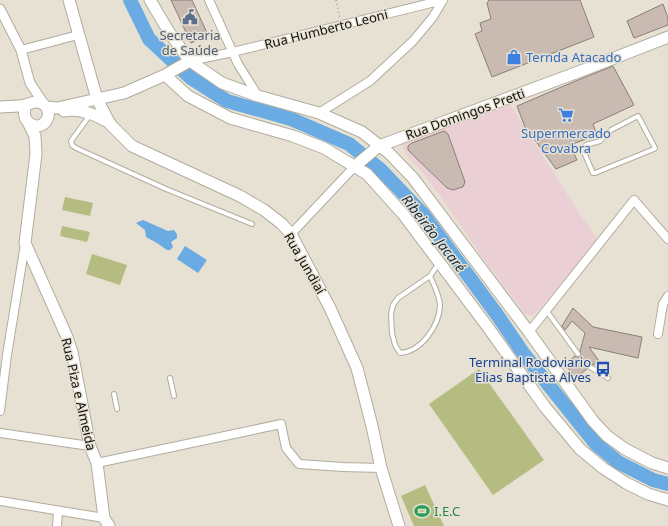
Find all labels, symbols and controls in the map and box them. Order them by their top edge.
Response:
street label: Rua Humberto Leoni [262,5,390,53]
public building icon: Secretaria de Saúde [181,8,199,26]
place label: Secretaria de Saúde [159,26,221,59]
shop icon: Ternda Atacado [505,48,523,66]
place label: Ternda Atacado [526,48,622,66]
street label: Rua Domingos Pretti [403,84,527,144]
supermarket icon: Supermercado Covabra [557,106,575,124]
place label: Supermercado Covabra [521,124,611,157]
water label: Ribeirão Jacaré [398,190,470,276]
street label: Rua Jundiaí [280,229,330,298]
street label: Rua Piza e Almeida [57,336,101,452]
place label: Terminal Rodoviario Elias Baptista Alves [469,353,591,386]
bus stop icon: Terminal Rodoviario Elias Baptista Alves [594,360,612,378]
sports icon: I.E.C [413,502,431,520]
place label: I.E.C [434,502,460,520]

